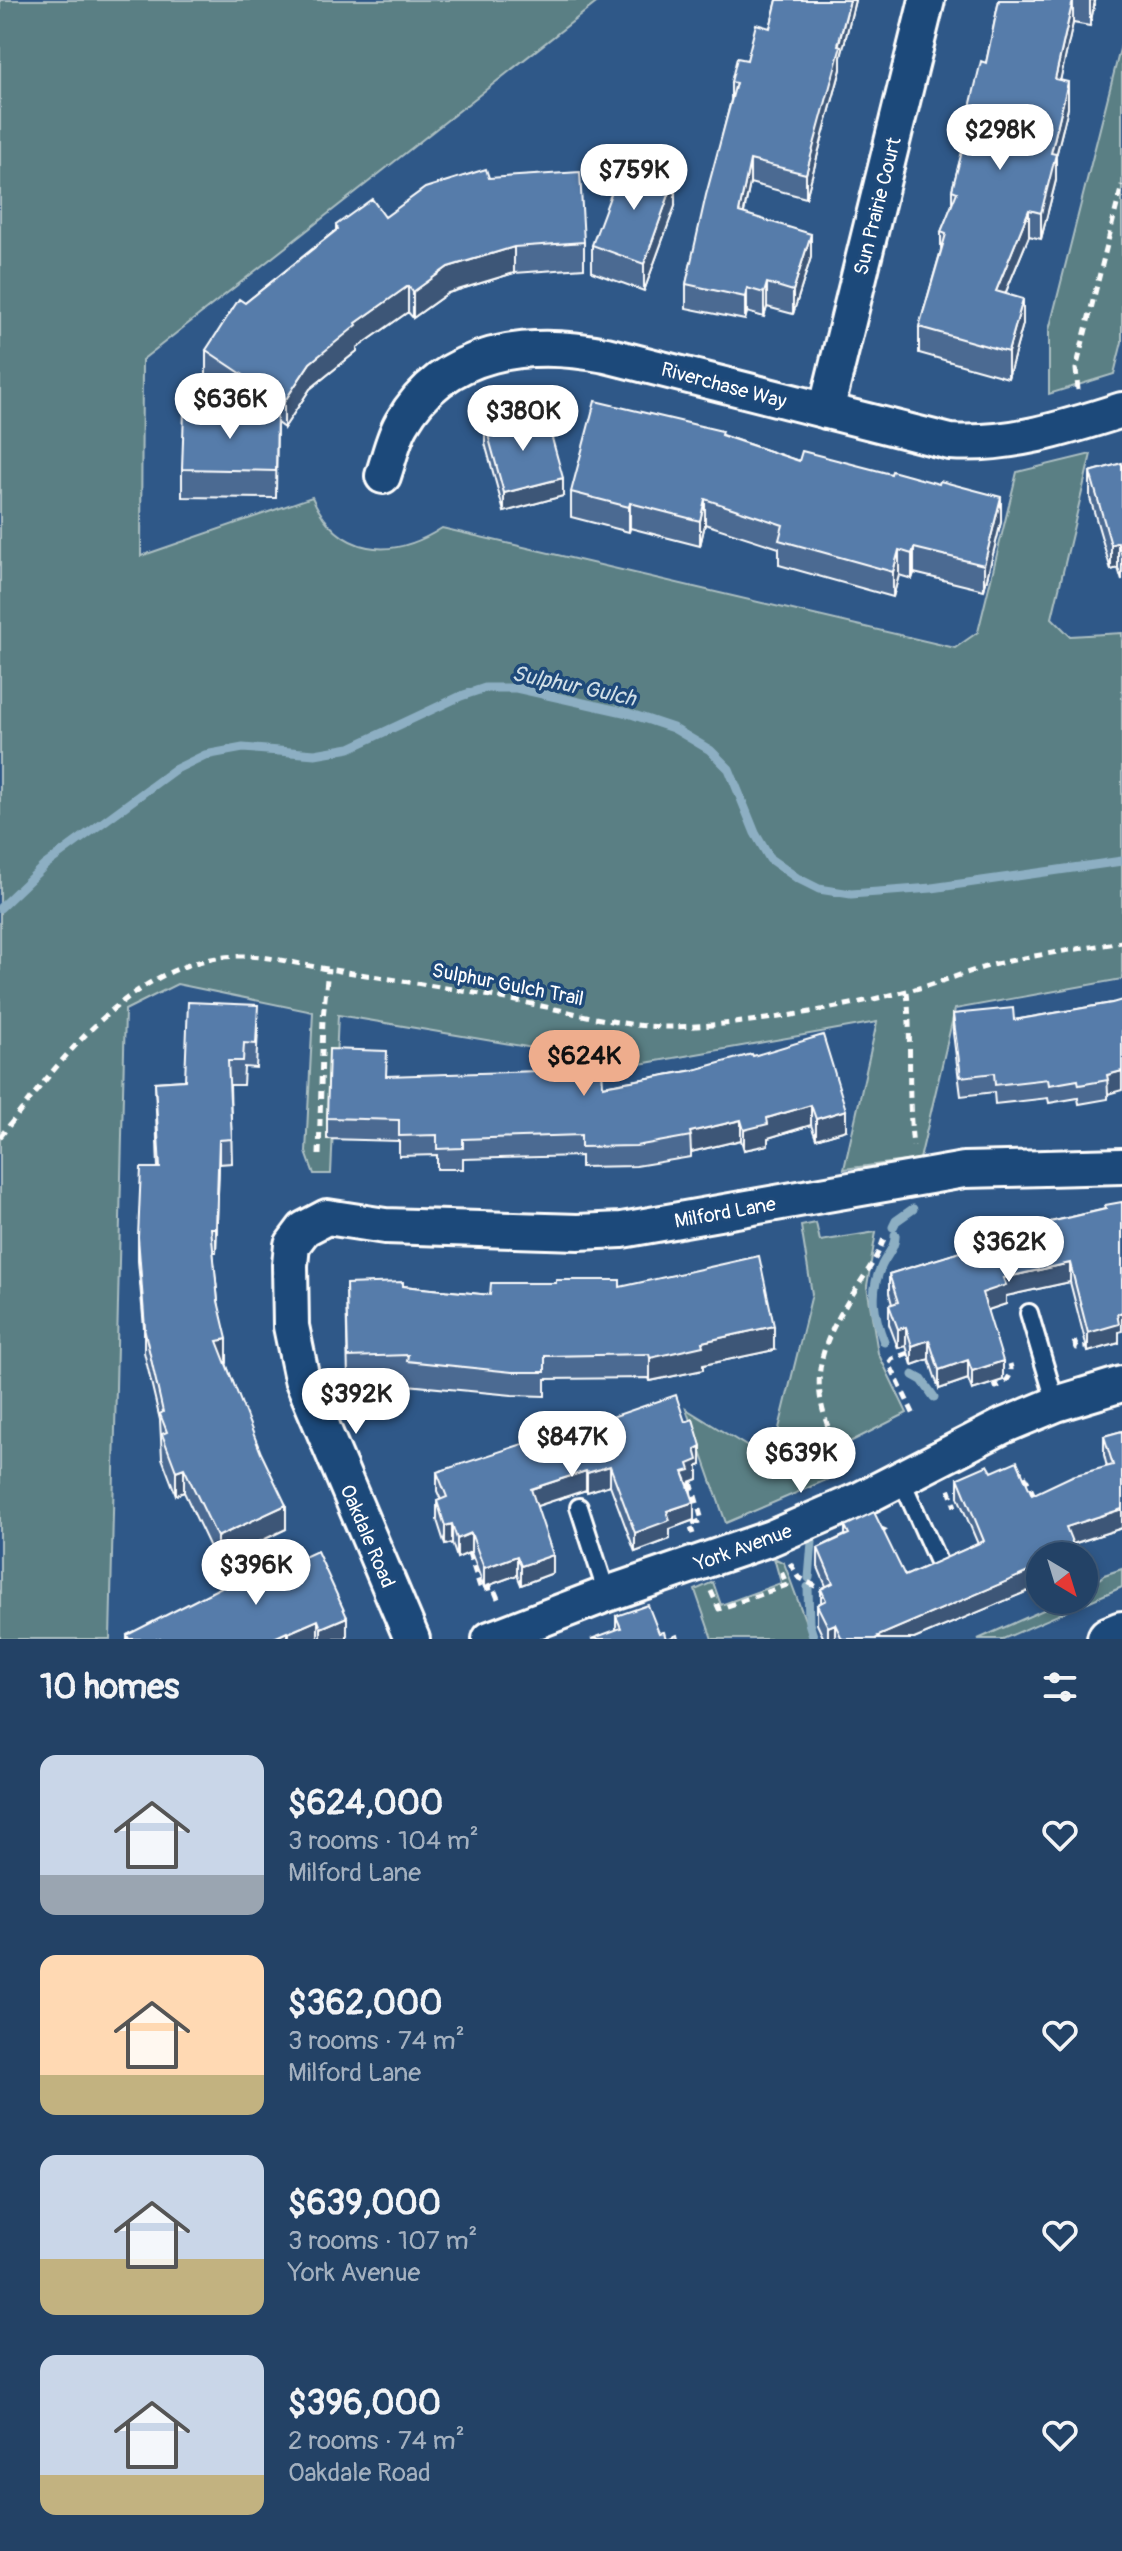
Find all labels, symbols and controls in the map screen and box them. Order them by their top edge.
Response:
pin: $298K [944,104,1056,172]
text: $298K [965,114,1035,146]
street label: Sun Prairie Court [848,134,907,278]
pin: $759K [578,144,690,212]
text: $759K [598,154,670,186]
street label: Riverchase Way [659,357,790,414]
pin: $636K [174,373,286,441]
text: $636K [193,383,267,415]
pin: $380K [467,385,579,453]
text: $380K [485,395,561,427]
water label: Sulphur Gulch [509,659,640,713]
street label: Sulphur Gulch Trail [430,958,586,1011]
pin: $624K [528,1030,640,1098]
text: $624K [547,1040,621,1072]
street label: Milford Lane [672,1191,778,1234]
pin: $362K [953,1216,1065,1284]
text: $362K [972,1226,1046,1258]
pin: $392K [300,1368,412,1436]
text: $392K [320,1378,392,1410]
pin: $847K [516,1411,628,1479]
text: $847K [536,1421,608,1453]
pin: $639K [745,1427,857,1495]
text: $639K [765,1437,837,1469]
street label: Oakdale Road [335,1481,401,1592]
street label: York Avenue [690,1518,795,1577]
pin: $396K [200,1539,312,1607]
north arrow [1026,1542,1098,1614]
map controls [1026,1542,1098,1614]
text: $396K [220,1549,292,1581]
icon: filters [1038,1665,1082,1709]
text: 10 homes [40,1666,179,1709]
text: $624,000 [288,1782,443,1825]
icon: home [104,1787,200,1883]
icon: heart [1038,1813,1082,1857]
text: 3 rooms · 104 m² [288,1825,479,1857]
text: Milford Lane [288,1857,421,1889]
text: $362,000 [288,1982,443,2025]
icon: home [104,1987,200,2083]
icon: heart [1038,2013,1082,2057]
text: 3 rooms · 74 m² [288,2025,465,2057]
text: Milford Lane [288,2057,421,2089]
text: $639,000 [288,2182,441,2225]
icon: home [104,2187,200,2283]
icon: heart [1038,2213,1082,2257]
text: 3 rooms · 107 m² [288,2225,477,2257]
text: York Avenue [288,2257,420,2289]
text: $396,000 [288,2382,441,2425]
icon: home [104,2387,200,2483]
icon: heart [1038,2413,1082,2457]
text: 2 rooms · 74 m² [288,2425,465,2457]
text: Oakdale Road [288,2457,431,2489]

